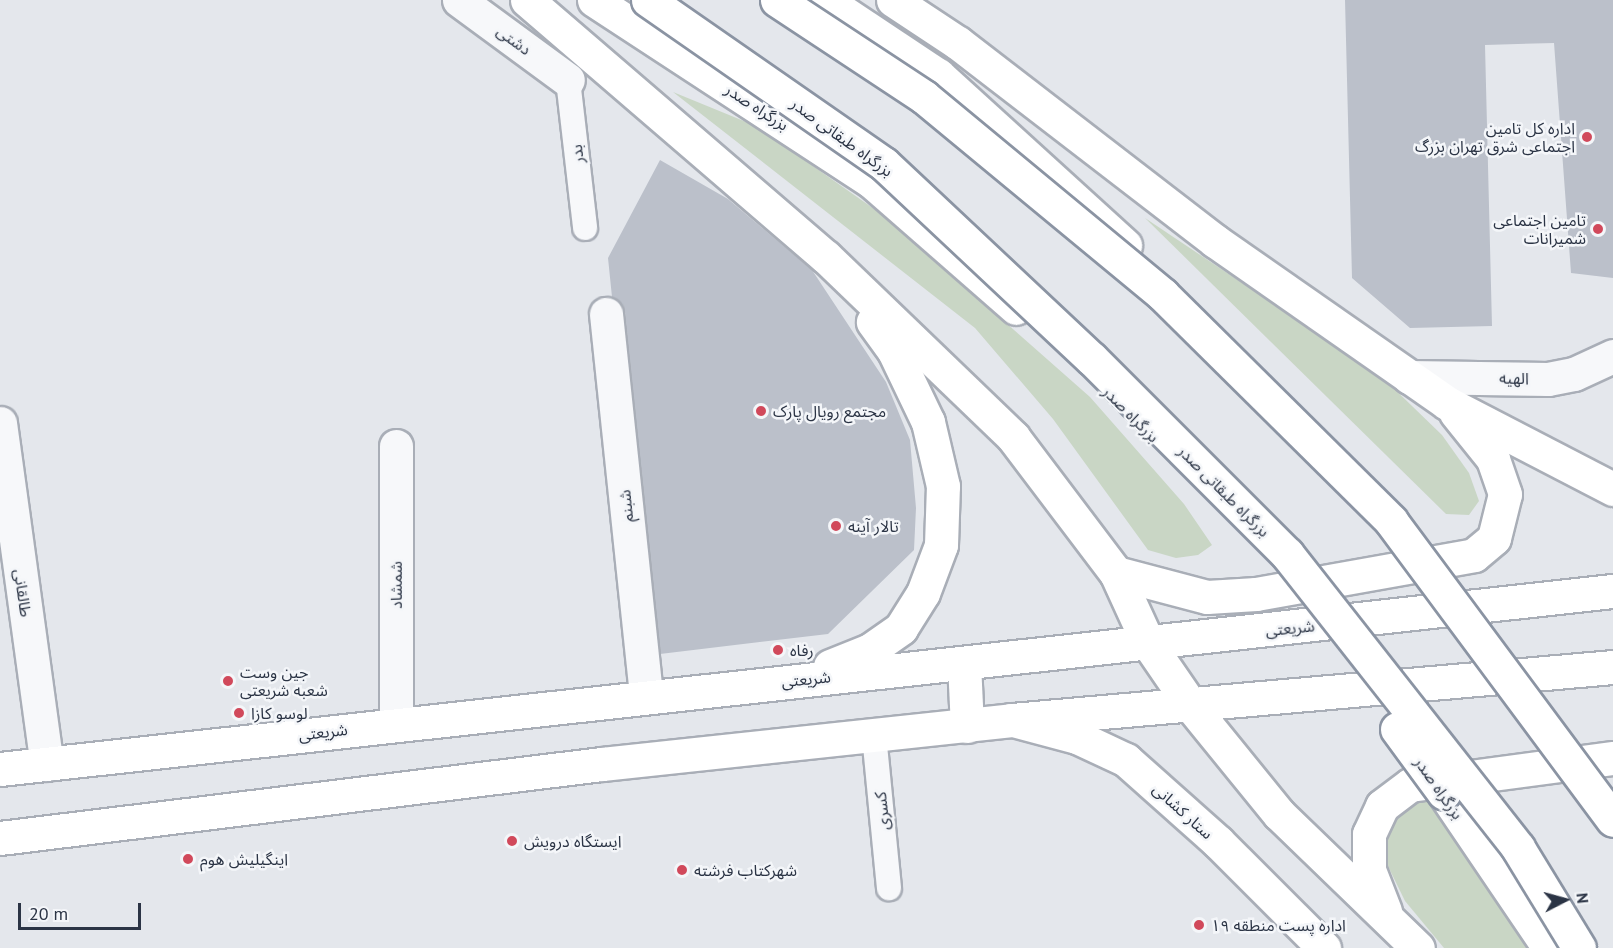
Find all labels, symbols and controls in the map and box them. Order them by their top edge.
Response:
street label: دشتی [493,21,535,59]
street label: بزرگراه صدر [722,79,792,135]
street label: بزرگراه طبقاتی صدر [787,94,897,180]
place label: اداره کل تامین اجتماعی شرق تهران بزرگ [1415,118,1575,156]
marker: اداره کل تامین اجتماعی شرق تهران بزرگ [1580,130,1594,144]
street label: بدر [566,144,588,164]
place label: تامین اجتماعی شمیرانات [1493,210,1586,248]
marker: تامین اجتماعی شمیرانات [1591,222,1605,236]
street label: الهیه [1499,368,1529,388]
street label: بزرگراه صدر [1099,382,1163,446]
place label: مجتمع رویال پارک [773,401,886,421]
marker: مجتمع رویال پارک [754,404,768,418]
street label: بزرگراه طبقاتی صدر [1174,441,1274,541]
street label: شبنم [615,489,637,523]
place label: تالار آینه [848,516,899,536]
marker: تالار آینه [829,519,843,533]
street label: شمشاد [386,561,406,609]
street label: طالقانی [10,568,36,618]
street label: شریعتی [1264,616,1316,640]
place label: رفاه [790,640,814,660]
marker: رفاه [771,643,785,657]
place label: جین وست شعبه شریعتی [240,662,328,700]
street label: شریعتی [780,667,832,691]
marker: جین وست شعبه شریعتی [221,674,235,688]
place label: لوسو کازا [251,703,308,723]
marker: لوسو کازا [232,706,246,720]
street label: شریعتی [297,719,349,745]
street label: بزرگراه صدر [1411,753,1467,823]
street label: ستار کشانی [1149,779,1217,843]
street label: کسری [870,791,894,831]
place label: ایستگاه درویش [524,831,621,851]
marker: ایستگاه درویش [505,834,519,848]
place label: اینگیلیش هوم [200,849,288,869]
marker: اینگیلیش هوم [181,852,195,866]
place label: شهرکتاب فرشته [694,860,797,880]
marker: شهرکتاب فرشته [675,863,689,877]
north arrow [1535,870,1595,930]
scale bar [21,891,144,929]
text: N [1572,892,1593,904]
text: 20 m [29,902,68,925]
place label: اداره پست منطقه ۱۹ [1211,915,1346,935]
marker: اداره پست منطقه ۱۹ [1192,918,1206,932]

